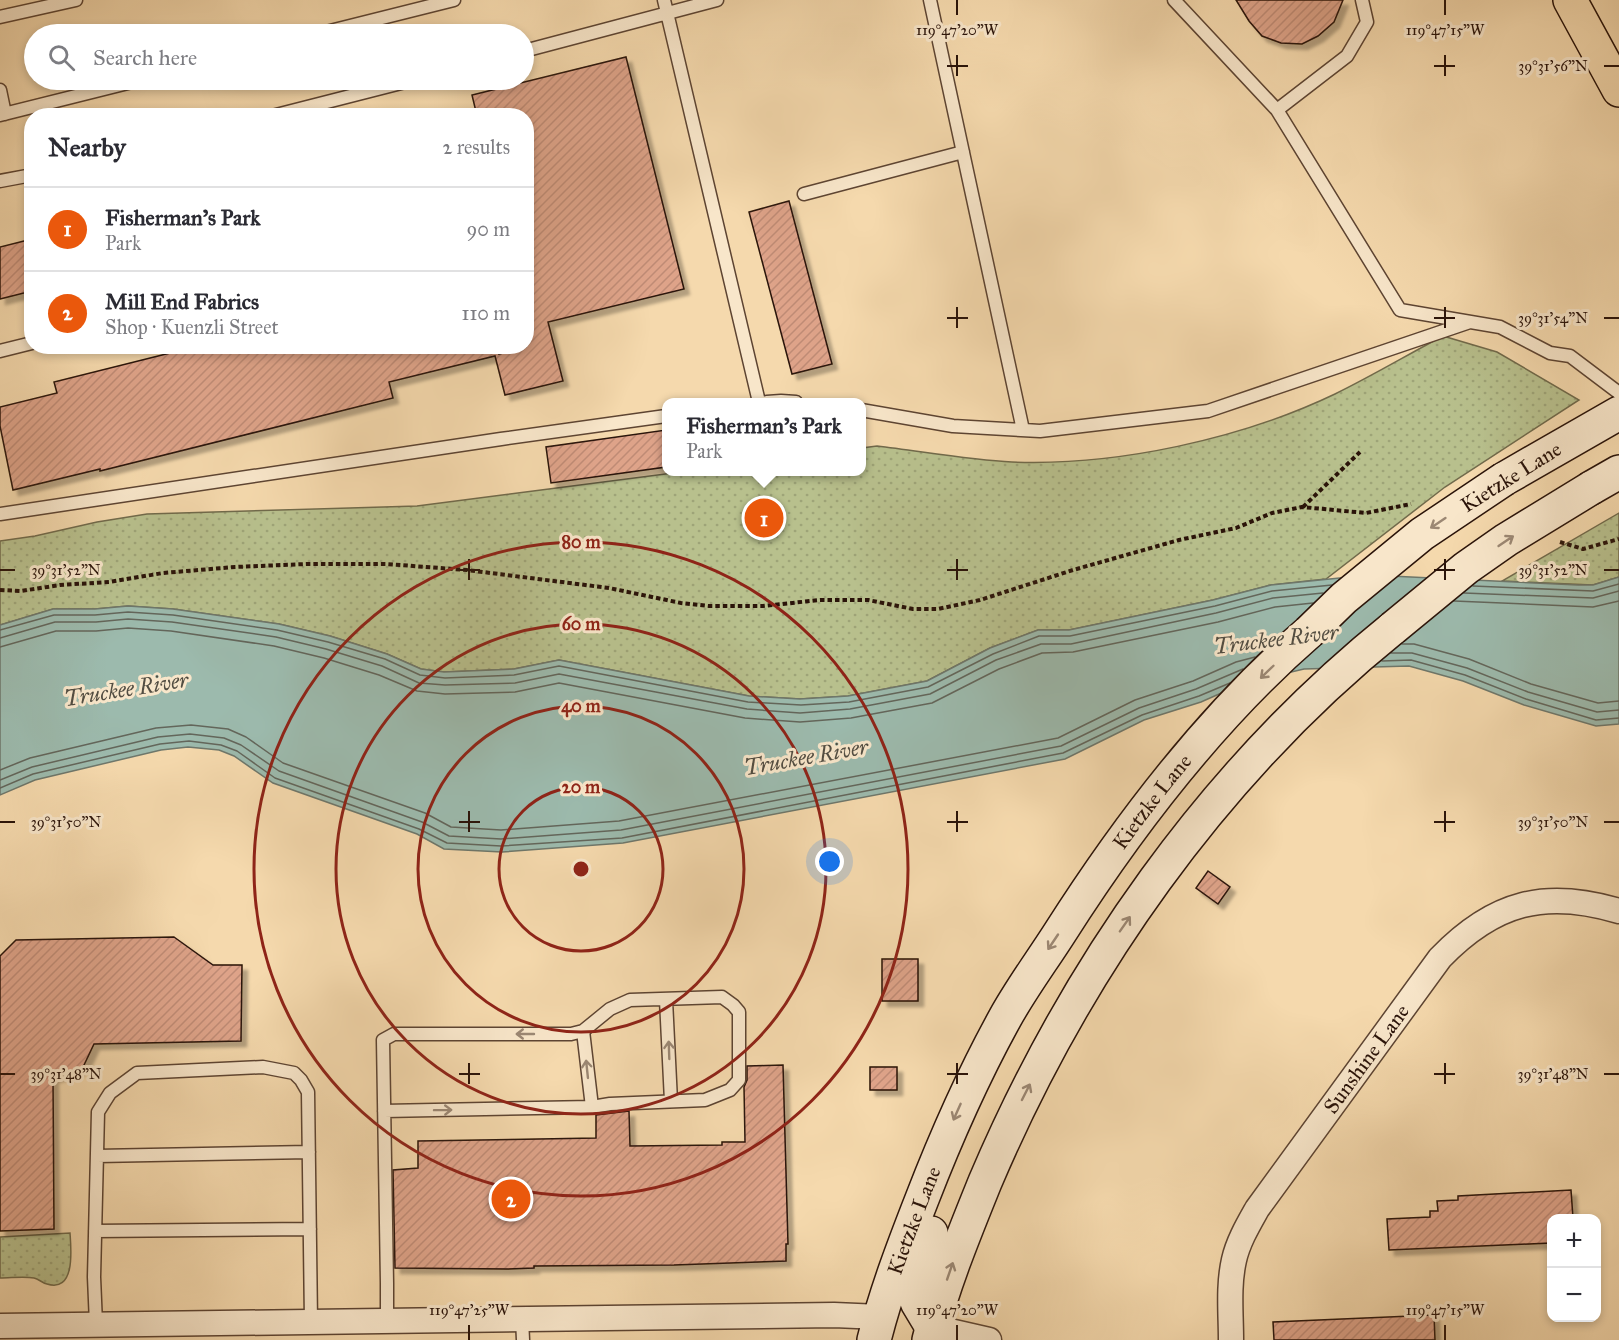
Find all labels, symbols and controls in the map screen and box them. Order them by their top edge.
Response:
text: 119°47'20"W [916,21,999,39]
text: 119°47'15"W [1406,21,1485,39]
search box [24,24,534,90]
icon: search [45,41,78,74]
text: Search here [93,44,197,71]
text: 39°31'56"N [1518,57,1588,75]
text: Nearby [48,131,126,163]
text: 2 results [442,135,510,159]
text: Fisherman's Park [105,204,261,231]
text: 1 [64,217,71,241]
text: 90 m [467,217,510,241]
text: Park [105,231,141,255]
text: Mill End Fabrics [105,288,259,315]
text: 2 [63,301,72,325]
text: 110 m [462,301,510,325]
text: 39°31'54"N [1518,309,1588,327]
text: Shop · Kuenzli Street [105,315,279,339]
popup [662,398,866,476]
text: Fisherman's Park [686,412,842,439]
street label: Kietzke Lane [1456,436,1566,518]
text: Park [686,439,722,463]
pin: 1 [744,496,783,540]
one-way arrow [1430,517,1447,530]
text: 80 m [561,531,601,553]
one-way arrow [1497,534,1514,547]
text: 39°31'52"N [31,561,101,579]
text: 39°31'52"N [1518,561,1588,579]
text: 60 m [562,613,601,635]
water label: Truckee River [1212,618,1342,660]
one-way arrow [1259,665,1274,679]
water label: Truckee River [62,666,192,712]
text: 40 m [561,695,602,718]
water label: Truckee River [742,733,872,781]
street label: Kietzke Lane [1107,748,1197,855]
text: 20 m [562,776,601,798]
text: 39°31'50"N [31,813,102,831]
text: 39°31'50"N [1518,813,1589,831]
your location [815,847,844,876]
centre of rings [571,859,591,879]
one-way arrow [1119,916,1131,932]
one-way arrow [1047,934,1059,950]
street label: Sunshine Lane [1318,999,1415,1119]
one-way arrow [516,1028,536,1040]
one-way arrow [663,1041,674,1061]
one-way arrow [582,1059,593,1079]
text: 39°31'48"N [30,1065,102,1083]
text: 39°31'48"N [1517,1065,1589,1083]
one-way arrow [1021,1083,1032,1101]
one-way arrow [951,1103,963,1121]
one-way arrow [432,1104,452,1116]
street label: Kietzke Lane [882,1162,947,1278]
pin: 2 [492,1176,530,1222]
map controls [1547,1214,1601,1322]
button: + [1547,1214,1601,1268]
one-way arrow [945,1262,956,1281]
button: − [1547,1268,1601,1322]
text: 119°47'25"W [429,1301,510,1319]
text: 119°47'20"W [916,1301,999,1319]
text: 119°47'15"W [1406,1301,1485,1319]

